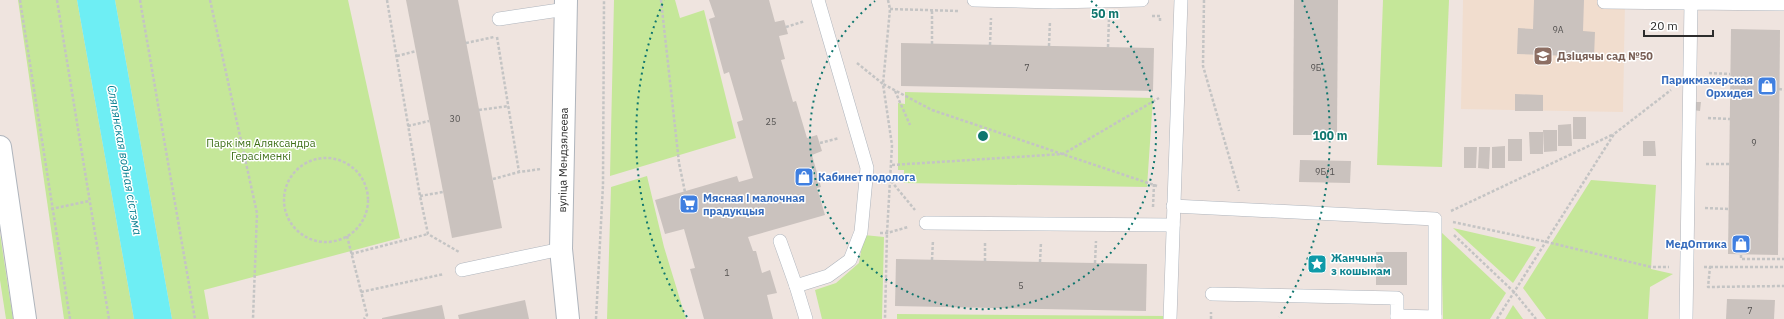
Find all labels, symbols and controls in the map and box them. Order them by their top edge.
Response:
text: 50 m [1091,6,1119,21]
scale bar [1644,12,1713,38]
text: 20 m [1650,18,1678,33]
house number: 9А [1552,24,1564,35]
school or university icon: Дзіцячы сад №50 [1532,45,1554,67]
place label: Дзіцячы сад №50 [1557,49,1653,63]
house number: 7 [1024,62,1030,73]
house number: 9Б [1310,62,1322,73]
place label: Парикмахерская Орхидея [1661,73,1753,100]
shop icon: Парикмахерская Орхидея [1756,75,1778,97]
water label: Сляпянская водная сістэма [104,84,146,236]
street label: вуліца Мендзялеева [555,107,571,213]
house number: 30 [450,113,460,124]
house number: 25 [766,116,776,127]
text: 100 m [1312,128,1348,143]
centre of rings [976,129,990,143]
park label: Парк імя Аляксандра Герасіменкі [206,136,316,163]
house number: 9 [1751,137,1757,148]
shop icon: Кабинет подолога [793,166,815,188]
house number: 9Б/1 [1315,166,1335,177]
place label: Кабинет подолога [818,170,916,184]
place label: Мясная і малочная прадукцыя [703,191,805,218]
supermarket icon: Мясная і малочная прадукцыя [678,193,700,215]
shop icon: МедОптика [1730,233,1752,255]
place label: МедОптика [1665,237,1727,251]
place label: Жанчына з кошыкам [1331,251,1391,278]
place icon: Жанчына з кошыкам [1306,253,1328,275]
house number: 1 [724,267,730,278]
house number: 5 [1018,280,1024,291]
house number: 7 [1747,305,1753,316]

